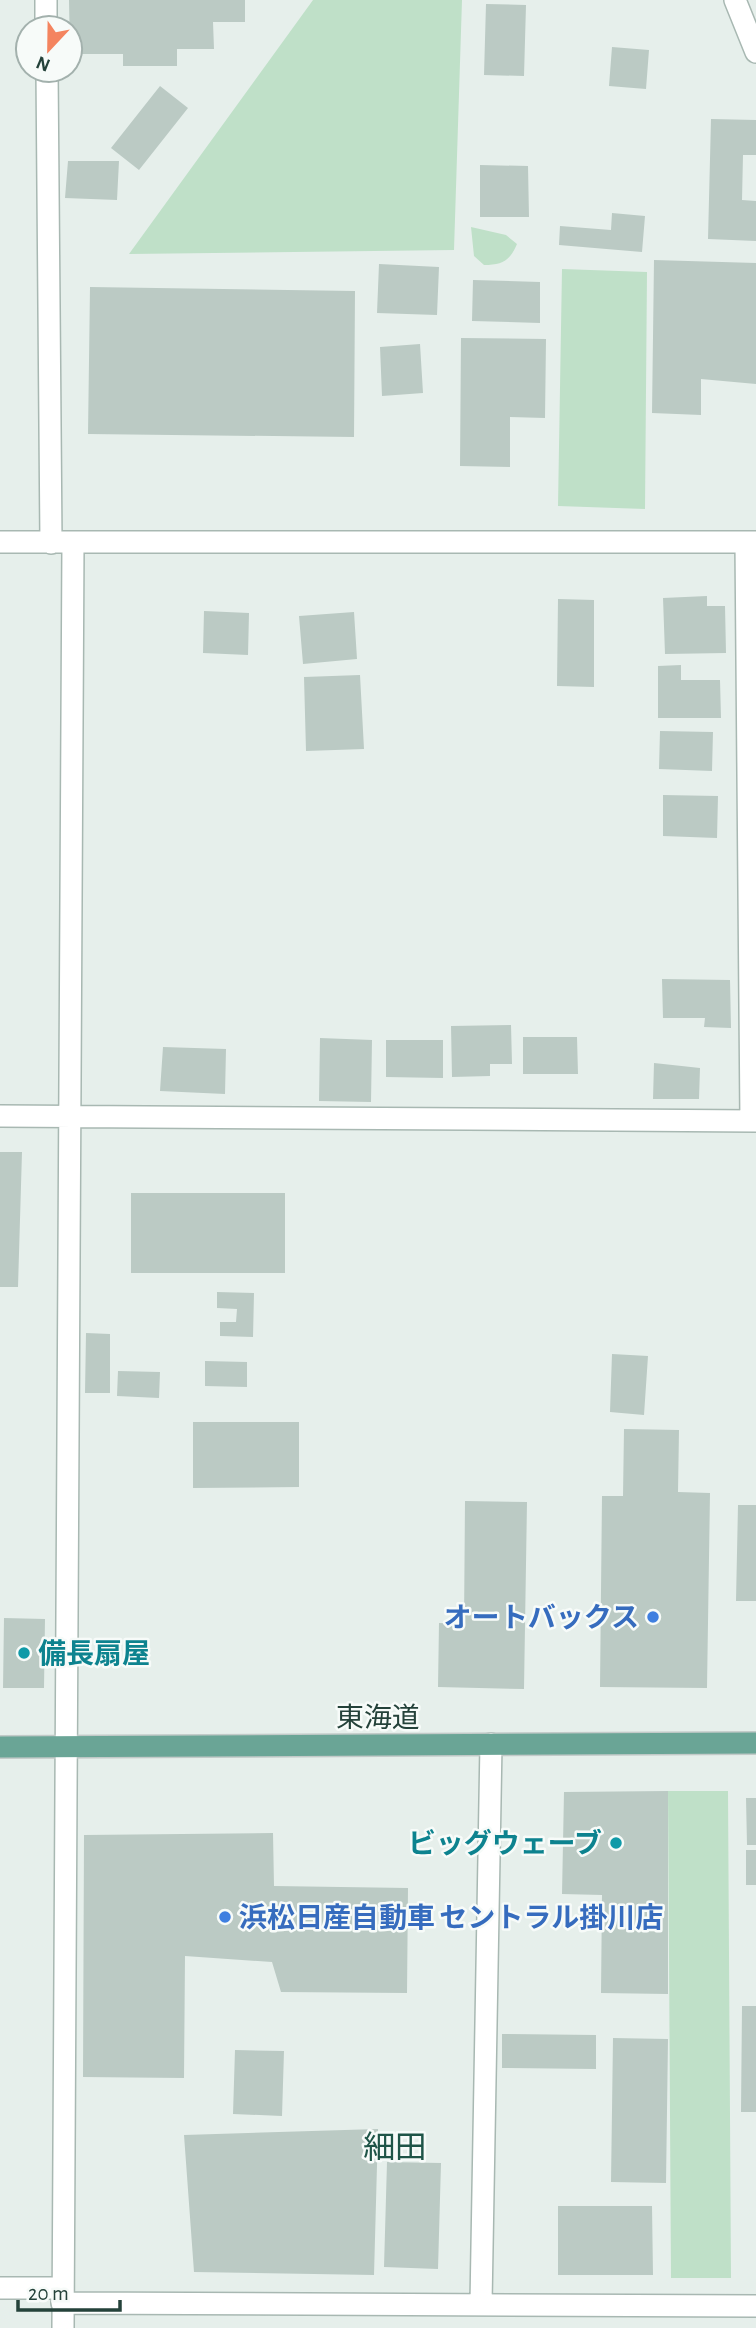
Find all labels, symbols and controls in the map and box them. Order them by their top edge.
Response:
north arrow [14,14,84,84]
text: N [34,52,53,75]
place label: オートバックス [444,1603,639,1633]
marker: オートバックス [645,1609,661,1625]
place label: 備長扇屋 [38,1639,150,1669]
marker: 備長扇屋 [16,1645,32,1661]
street label: 東海道 [336,1703,420,1733]
place label: ビッグウェーブ [408,1828,602,1859]
marker: ビッグウェーブ [608,1835,624,1851]
place label: 浜松日産自動車 セントラル掛川店 [239,1902,663,1933]
marker: 浜松日産自動車 セントラル掛川店 [217,1909,233,1925]
district label: 細田 [363,2131,427,2164]
scale bar [18,2268,119,2312]
text: 20 m [28,2283,69,2304]

